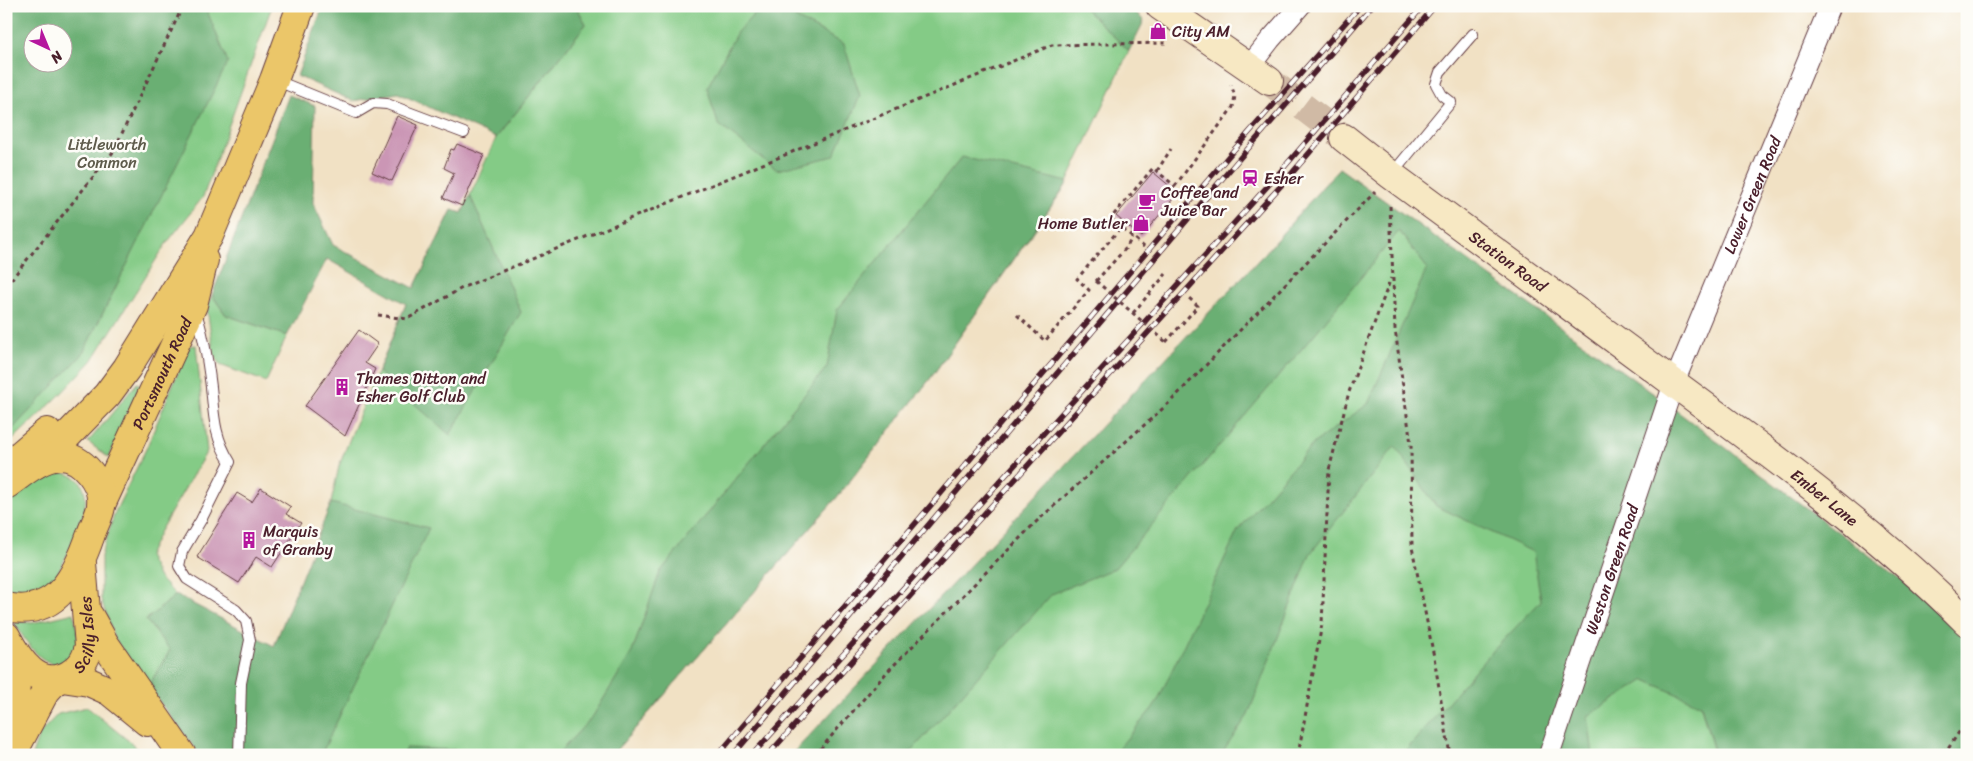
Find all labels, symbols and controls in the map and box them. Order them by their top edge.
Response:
place label: City AM [1172,17,1230,46]
shop icon: City AM [1148,21,1168,41]
north arrow [22,22,72,72]
text: N [44,44,70,70]
park label: Littleworth Common [68,130,146,177]
street label: Lower Green Road [1715,130,1790,258]
place label: Esher [1264,164,1305,193]
station icon: Esher [1240,168,1260,188]
place label: Coffee and Juice Bar [1160,178,1240,225]
cafe icon: Coffee and Juice Bar [1137,191,1157,211]
place label: Home Butler [1038,209,1128,238]
shop icon: Home Butler [1131,213,1151,233]
street label: Station Road [1463,222,1555,301]
street label: Portsmouth Road [123,311,201,434]
place label: Thames Ditton and Esher Golf Club [356,364,487,411]
building icon: Thames Ditton and Esher Golf Club [332,377,352,397]
street label: Ember Lane [1784,461,1866,534]
street label: Weston Green Road [1576,499,1647,638]
place label: Marquis of Granby [263,517,333,564]
building icon: Marquis of Granby [239,530,259,550]
street label: Scilly Isles [65,594,104,680]

